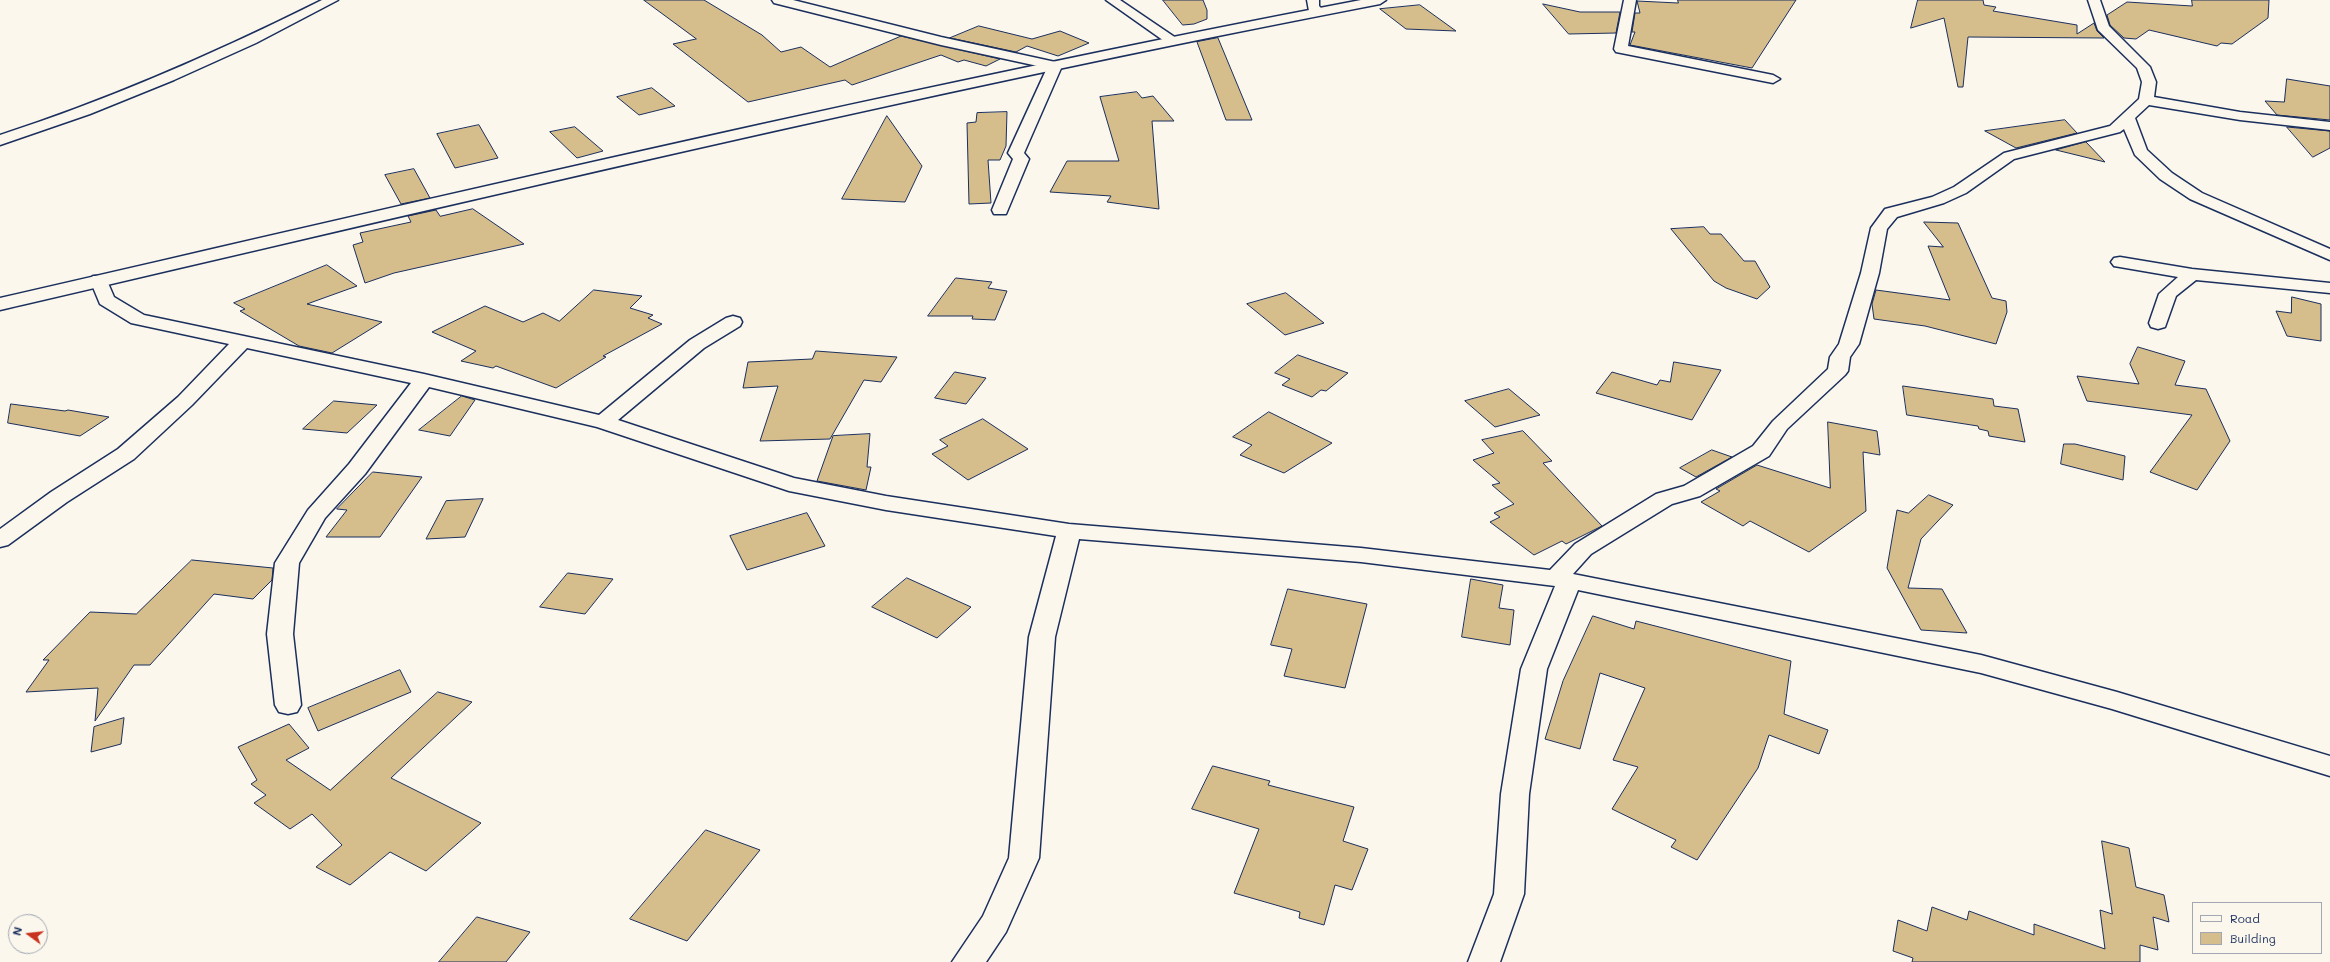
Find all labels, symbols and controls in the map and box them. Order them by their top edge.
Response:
legend [2192,902,2322,954]
text: Road [2230,910,2260,926]
north arrow [8,914,48,954]
text: N [9,925,25,937]
text: Building [2230,930,2276,946]

